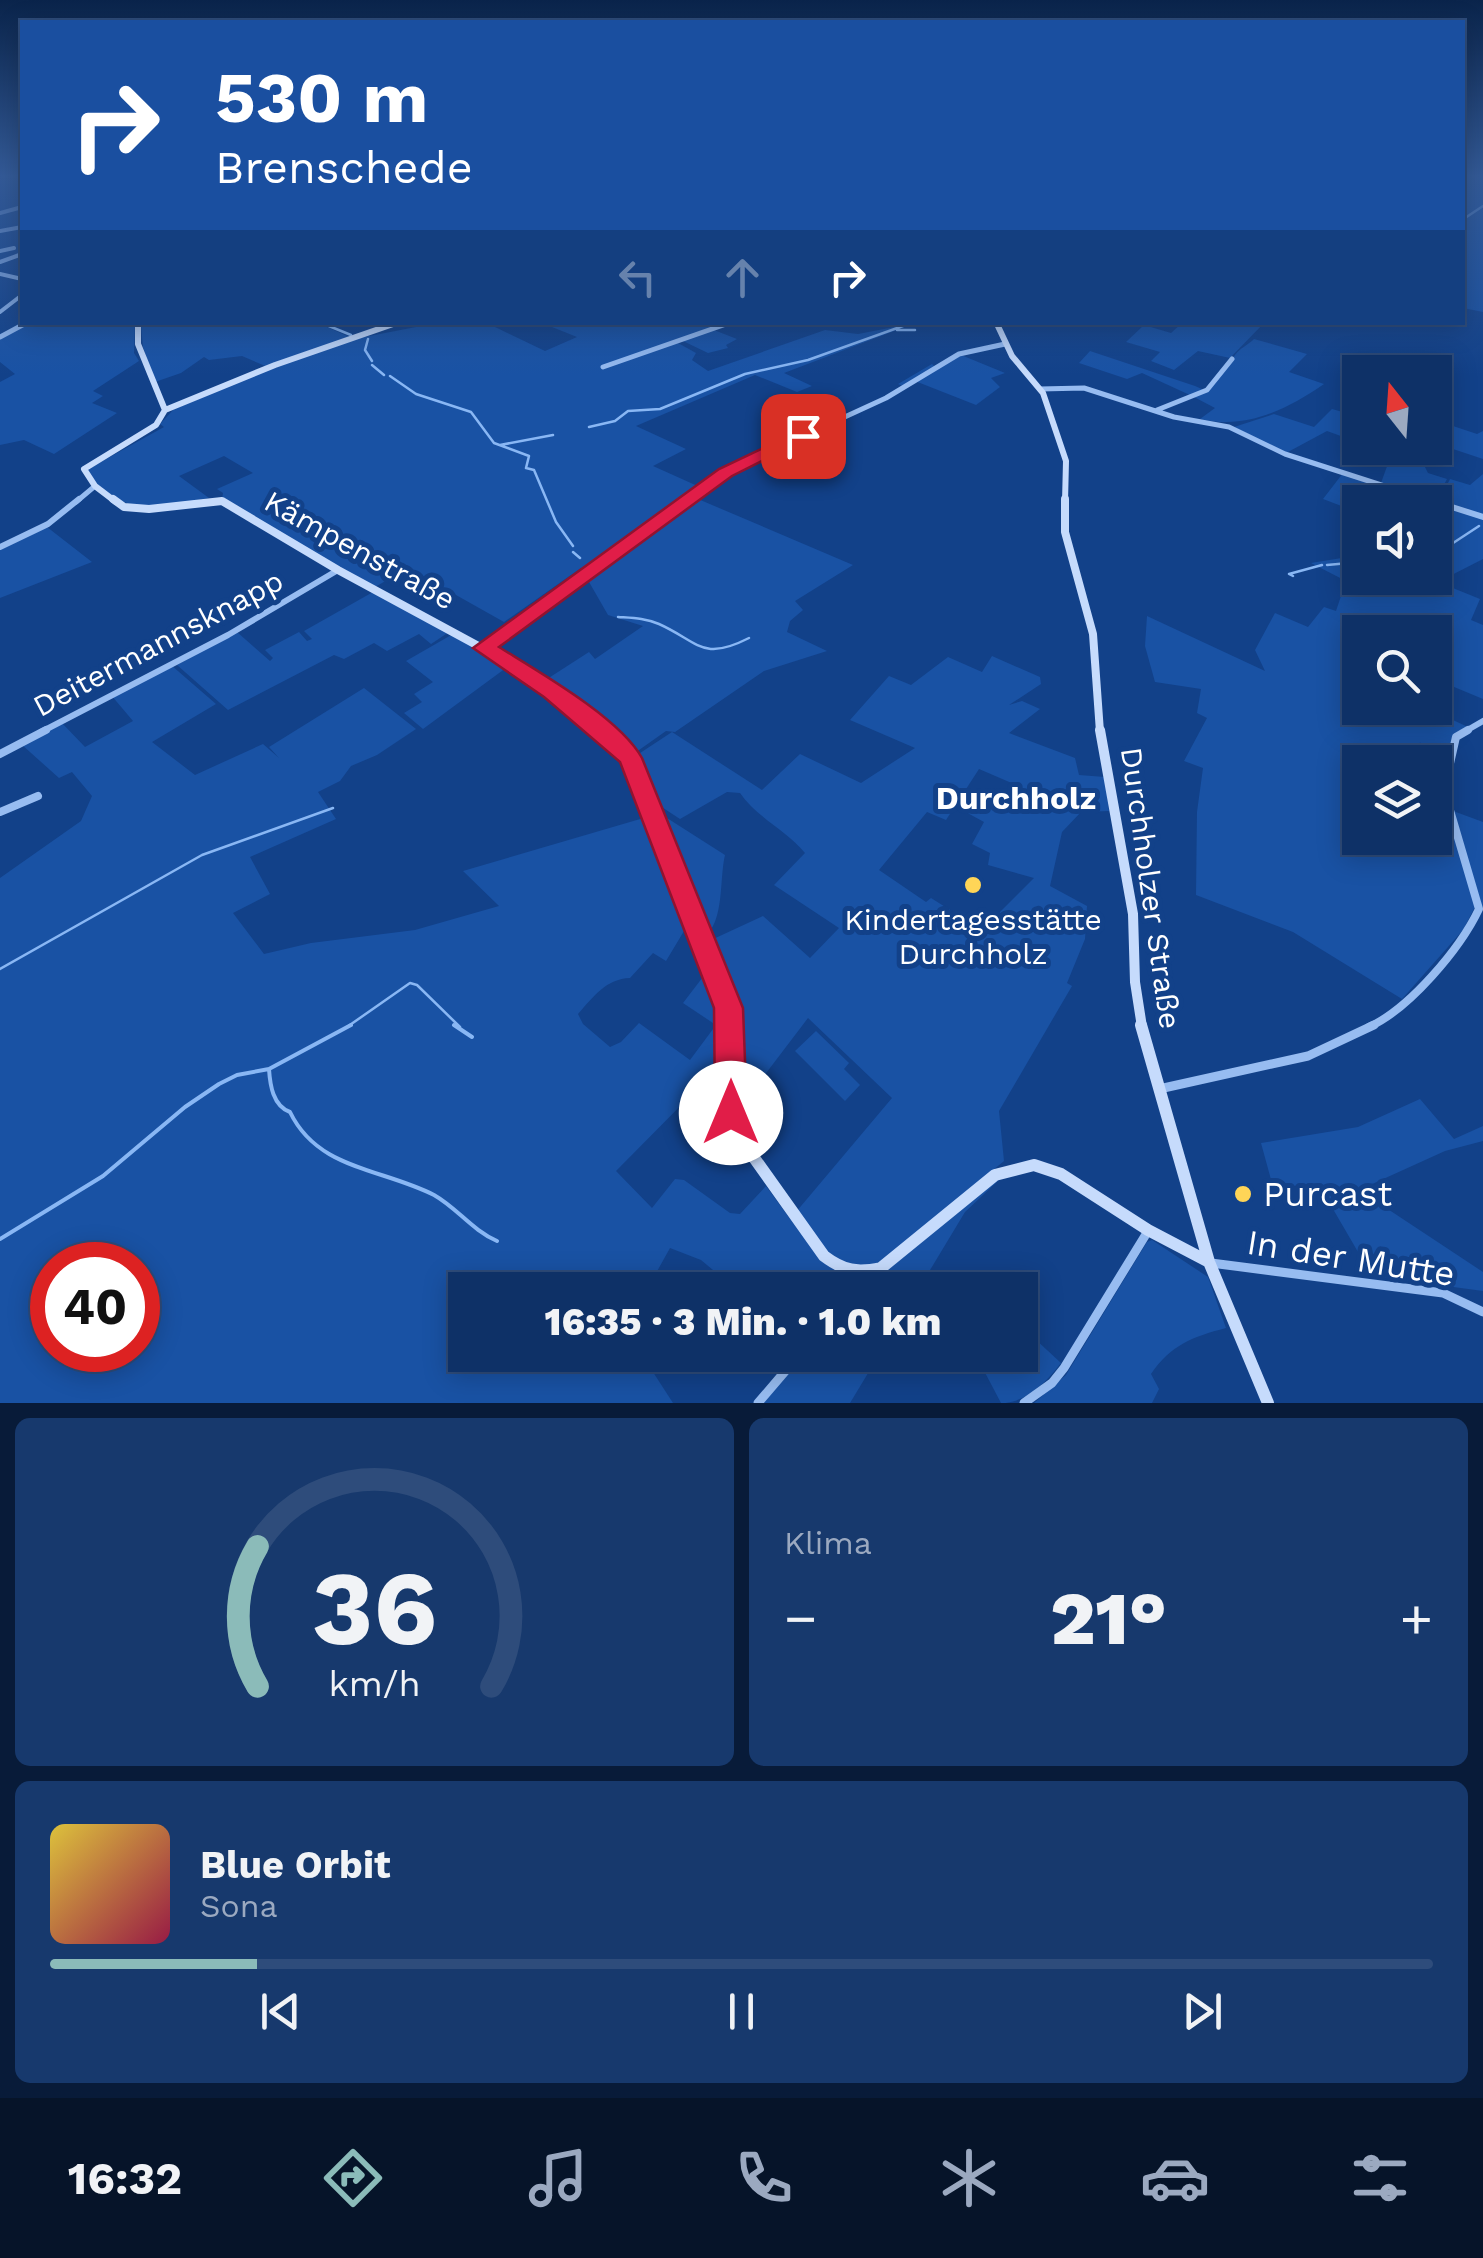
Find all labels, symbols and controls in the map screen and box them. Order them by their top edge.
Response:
text: 530 m [215,57,428,139]
icon: right [50,60,180,190]
text: Brenschede [215,141,473,194]
icon: left [610,250,665,305]
icon: ahead [715,250,770,305]
icon: right [820,250,875,305]
north arrow [1342,355,1452,465]
map controls [1342,355,1452,855]
pin [761,394,846,479]
icon: arrive [776,409,831,464]
street label: Kämpenstraße [259,483,461,617]
button: sound [1342,485,1452,595]
street label: Deitermannsknapp [27,562,289,724]
button: search [1342,615,1452,725]
street label: Durchholzer Straße [1114,745,1188,1031]
button: layers [1342,745,1452,855]
district label: Durchholz [936,779,1096,817]
marker: Kindertagesstätte Durchholz [962,874,984,896]
place label: Kindertagesstätte Durchholz [844,902,1102,971]
position arrow [679,1061,783,1165]
place label: Purcast [1263,1173,1393,1215]
marker: Purcast [1232,1183,1254,1205]
street label: In der Mutte [1244,1221,1458,1295]
speed limit sign: 40 [30,1242,160,1372]
text: 16:35 · 3 Min. · 1.0 km [545,1300,941,1344]
text: Klima [784,1524,872,1562]
text: 36 [312,1547,437,1669]
text: 21° [1050,1574,1167,1662]
text: − [784,1586,817,1650]
text: + [1400,1586,1433,1650]
text: km/h [328,1663,421,1705]
text: Blue Orbit [200,1843,391,1887]
text: Sona [200,1887,278,1925]
icon: previous [253,1984,308,2039]
icon: pause [714,1984,769,2039]
icon: next [1175,1984,1230,2039]
icon: directions [318,2143,388,2213]
icon: music [523,2143,593,2213]
icon: phone [729,2143,799,2213]
icon: climate [934,2143,1004,2213]
icon: car [1140,2143,1210,2213]
icon: filters [1345,2143,1415,2213]
text: 16:32 [68,2152,182,2205]

